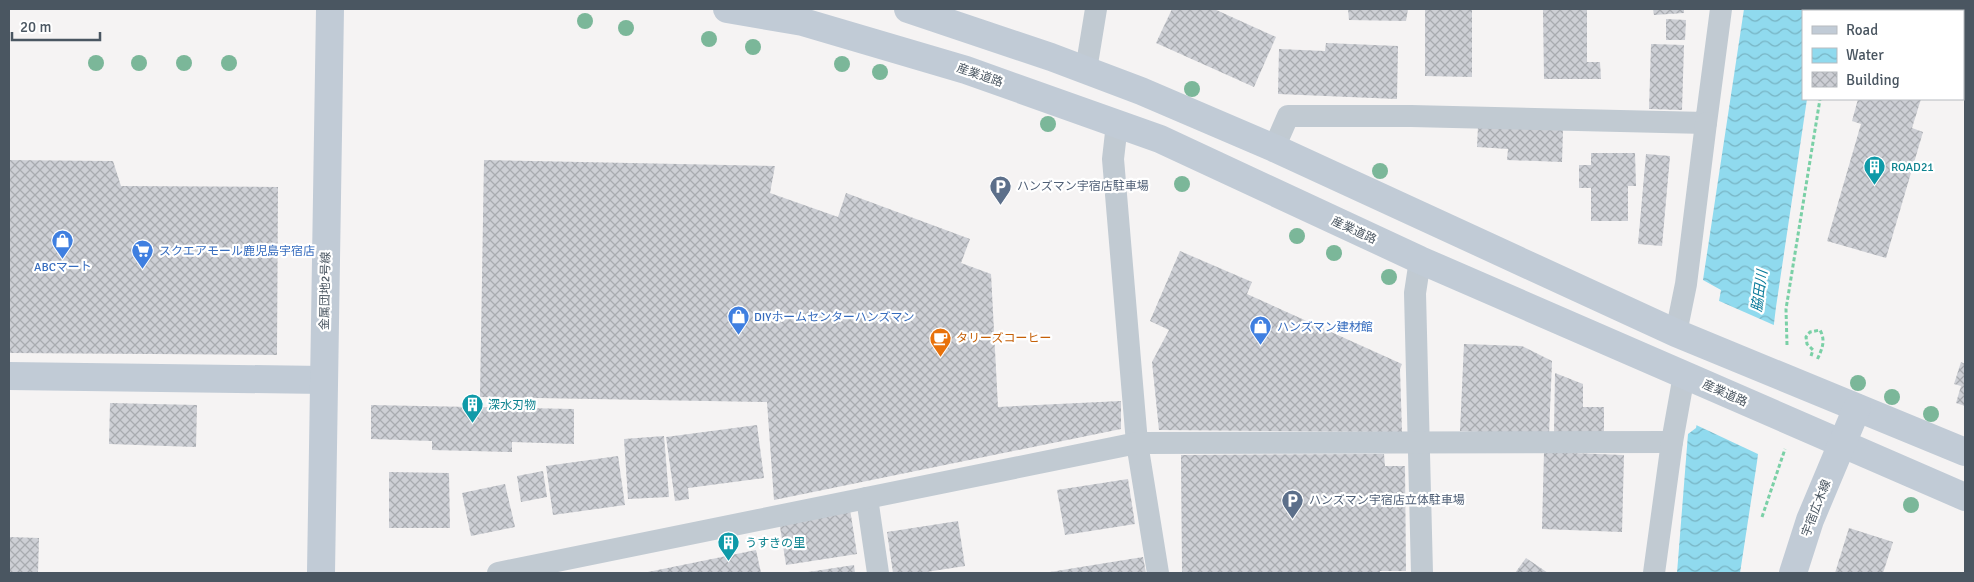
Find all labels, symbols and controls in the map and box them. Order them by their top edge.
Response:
scale bar [12,10,100,42]
legend [1802,10,1964,100]
text: 20 m [20,18,51,36]
text: Road [1846,21,1878,39]
text: Water [1846,46,1884,64]
street label: 産業道路 [955,61,1005,90]
text: Building [1846,71,1900,89]
building icon: ROAD21 [1863,155,1887,186]
place label: ROAD21 [1891,160,1934,175]
parking icon: ハンズマン宇宿店駐車場 [989,174,1013,205]
place label: ハンズマン宇宿店駐車場 [1017,179,1149,194]
street label: 産業道路 [1329,214,1379,247]
shop icon: ABCマート [51,228,75,259]
supermarket icon: スクエアモール鹿児島宇宿店 [131,239,155,270]
place label: スクエアモール鹿児島宇宿店 [159,244,315,259]
street label: 金属団地2号線 [317,252,334,330]
place label: ABCマート [34,260,92,275]
water label: 脇田川 [1748,267,1771,313]
shop icon: DIYホームセンターハンズマン [726,305,750,336]
place label: DIYホームセンターハンズマン [754,310,915,325]
shop icon: ハンズマン建材館 [1249,315,1273,346]
place label: ハンズマン建材館 [1277,320,1373,335]
cafe icon: タリーズコーヒー [928,326,952,357]
place label: タリーズコーヒー [956,331,1051,346]
street label: 産業道路 [1700,377,1750,410]
building icon: 深水刃物 [460,393,484,424]
place label: 深水刃物 [488,398,536,413]
street label: 宇宿広木線 [1799,477,1834,539]
parking icon: ハンズマン宇宿店立体駐車場 [1281,488,1305,519]
place label: ハンズマン宇宿店立体駐車場 [1309,493,1465,508]
building icon: うすきの里 [717,531,741,562]
place label: うすきの里 [745,536,805,551]

